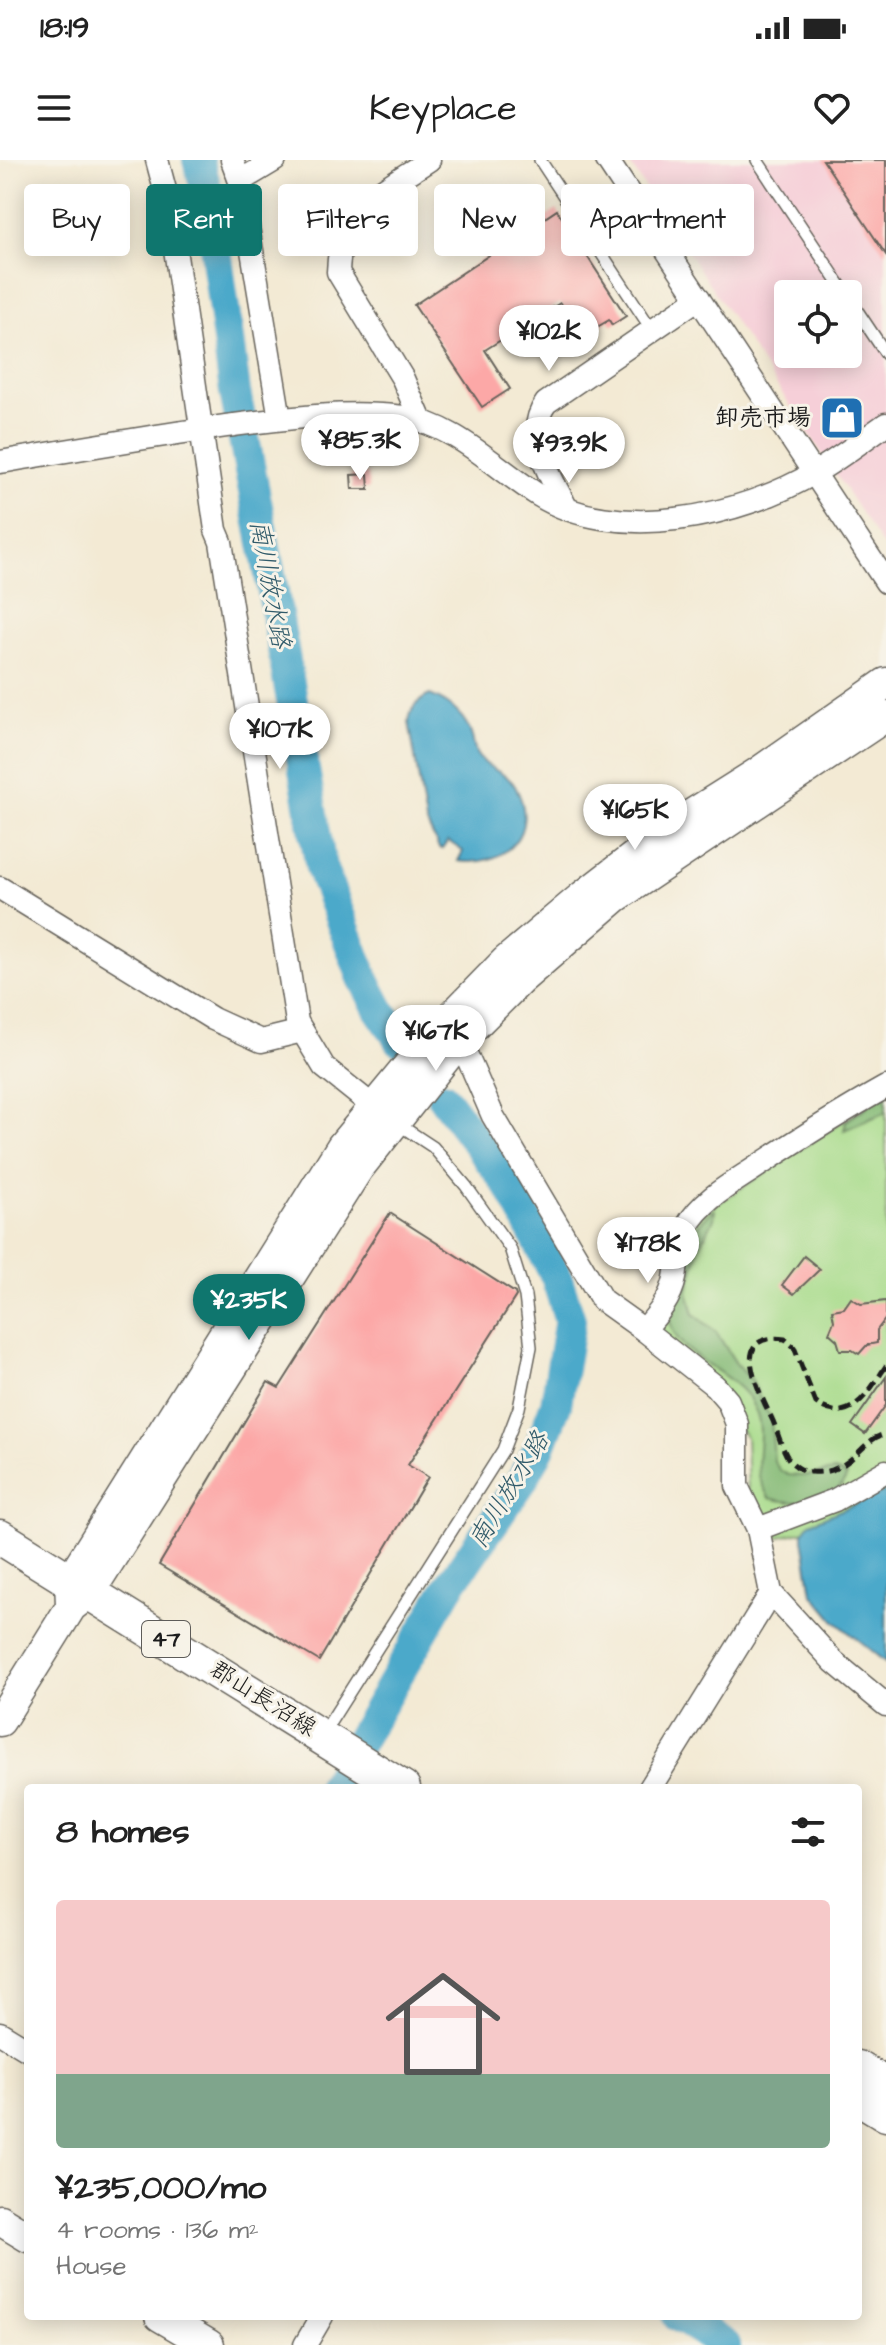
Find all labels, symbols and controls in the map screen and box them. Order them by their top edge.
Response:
text: 18:19 [40,7,89,49]
text: Keyplace [369,83,517,134]
icon: menu [32,86,76,130]
icon: heart [810,86,854,130]
chip: Buy [24,184,130,256]
chip: Rent [146,184,262,256]
chip: Filters [278,184,418,256]
chip: New [434,184,545,256]
chip: Apartment [561,184,754,256]
map controls [774,280,862,368]
button: locate [774,280,862,368]
pin: ¥102K [493,305,605,373]
text: ¥102K [517,313,581,349]
shop icon: 卸売市場 [818,394,866,442]
place label: 卸売市場 [715,401,811,435]
pin: ¥85.3K [295,414,425,482]
pin: ¥93.9K [504,417,634,485]
text: ¥85.3K [319,422,401,458]
text: ¥93.9K [531,425,607,461]
water label: 南川放水路 [241,517,299,653]
pin: ¥107K [224,703,336,771]
text: ¥107K [247,711,313,747]
pin: ¥165K [579,784,691,852]
text: ¥165K [601,792,669,828]
pin: ¥167K [380,1005,492,1073]
text: ¥167K [403,1013,469,1049]
pin: ¥178K [592,1217,704,1285]
text: ¥178K [615,1225,681,1261]
pin: ¥235K [193,1274,305,1342]
text: ¥235K [211,1282,287,1318]
water label: 南川放水路 [460,1423,559,1555]
road number: 47 [142,1621,190,1657]
street label: 郡山長沼線 [203,1653,323,1745]
text: 8 homes [56,1808,190,1856]
icon: filters [786,1810,830,1854]
icon: home [371,1952,515,2096]
text: ¥235,000/mo [56,2164,266,2212]
text: 4 rooms · 136 m² [56,2212,259,2248]
text: House [56,2248,127,2284]

